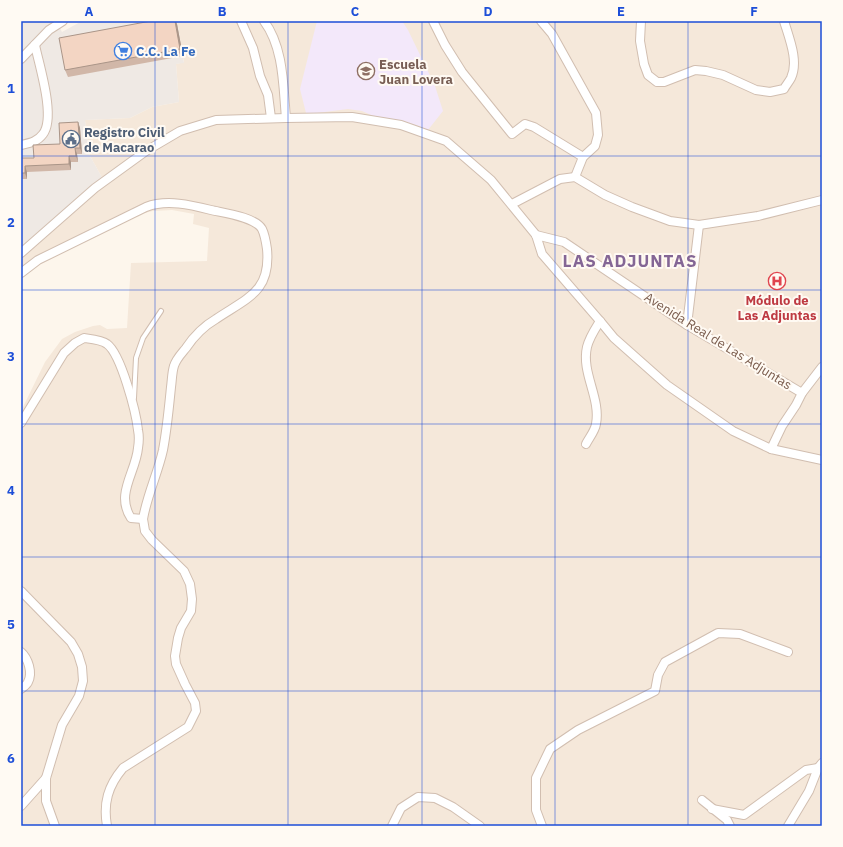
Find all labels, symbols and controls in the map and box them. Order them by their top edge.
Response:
text: A [85,3,94,20]
text: B [218,3,227,20]
text: C [351,3,360,20]
text: D [483,3,493,20]
text: E [617,3,625,20]
text: F [750,3,758,20]
supermarket icon: C.C. La Fe [113,41,133,61]
place label: C.C. La Fe [136,43,195,60]
place label: Escuela Juan Lovera [379,56,453,88]
school or university icon: Escuela Juan Lovera [356,61,376,81]
text: 1 [7,80,15,97]
place label: Registro Civil de Macarao [84,124,165,156]
public building icon: Registro Civil de Macarao [61,129,81,149]
text: 2 [7,214,15,231]
district label: LAS ADJUNTAS [562,250,698,272]
hospital icon: Módulo de Las Adjuntas [767,271,787,291]
street label: Avenida Real de Las Adjuntas [641,289,795,393]
place label: Módulo de Las Adjuntas [738,292,817,324]
text: 3 [7,348,15,365]
text: 4 [7,482,15,499]
text: 5 [7,616,15,633]
text: 6 [7,750,15,767]

